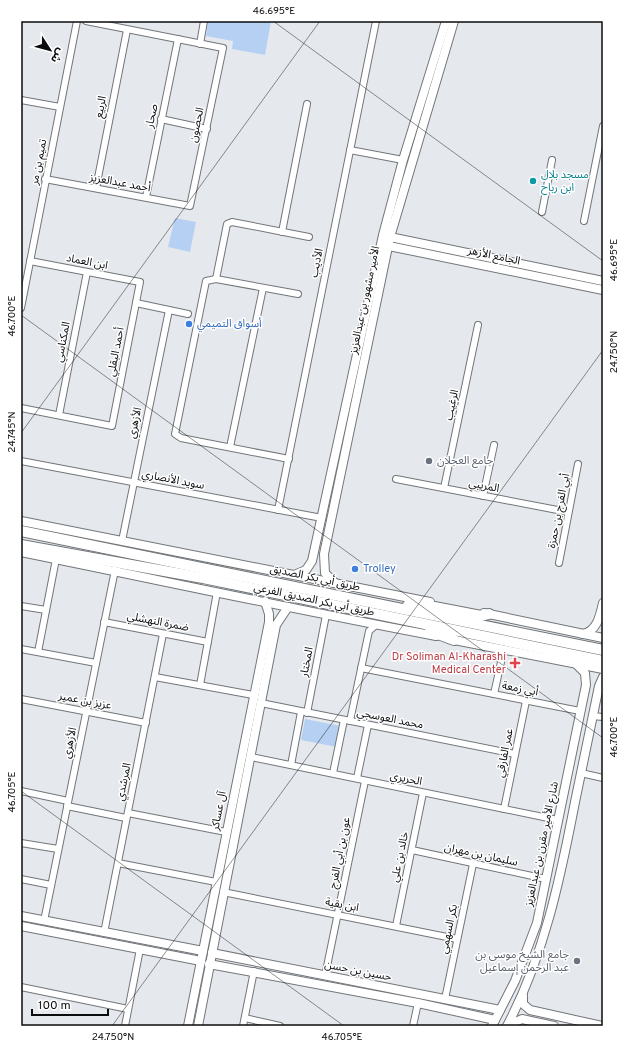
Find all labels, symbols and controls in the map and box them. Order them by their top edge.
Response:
text: 46.695°E [253,5,295,18]
north arrow [30,30,70,70]
text: ش [47,45,67,66]
street label: الربيع [92,95,110,119]
street label: صحار [142,103,161,130]
street label: الحصون [186,106,208,144]
street label: تميم بن مر [28,138,51,187]
place label: مسجد بلال ابن رباح [541,168,589,195]
street label: أحمد عبدالعزيز [87,170,152,195]
marker: مسجد بلال ابن رباح [528,176,538,186]
text: 46.695°E [608,239,621,281]
street label: الجامع الأزهر [466,243,521,268]
street label: الأمير مشهور بن عبدالعزيز [347,245,383,356]
street label: الأديب [307,247,327,279]
street label: ابن العماد [65,251,109,273]
text: 46.700°E [6,295,19,337]
place label: أسواق التميمي [197,317,262,333]
marker: أسواق التميمي [184,319,194,329]
street label: المكناسي [52,320,75,364]
street label: أحمد البقلي [104,326,129,378]
text: 24.750°N [608,331,621,373]
street label: الرغيب [442,388,462,422]
street label: الأزهري [125,406,147,440]
text: 24.745°N [6,411,19,453]
place label: جامع العجلان [437,454,494,468]
marker: جامع العجلان [424,456,434,466]
street label: سويد الأنصاري [140,467,206,495]
street label: أبي الفرج بن حمزة [545,472,575,550]
street label: المريبي [467,476,501,497]
street label: طريق أبي بكر الصديق [268,561,361,596]
place label: Trolley [363,562,396,576]
marker: Trolley [350,564,360,574]
street label: طريق أبي بكر الصديق الفرعي [252,580,376,621]
street label: ضمرة النهشلي [126,609,190,636]
street label: المختار [297,646,317,679]
place label: Dr Soliman Al-Kharashi Medical Center [392,650,507,677]
marker: Dr Soliman Al-Kharashi Medical Center [509,657,521,669]
street label: أبي زمعة [500,678,540,701]
street label: عزيز بن عمير [56,689,113,713]
street label: محمد العوسجي [355,706,425,734]
text: 46.700°E [608,716,621,758]
street label: الأزهري [60,726,82,760]
street label: عمر الفارقي [493,727,518,779]
street label: المرشدي [113,762,136,803]
street label: الحريري [388,769,423,790]
text: 46.705°E [6,771,19,813]
street label: شارع الأمير مقرن بن عبدالعزيز [522,780,562,909]
street label: آل عساكر [208,789,230,833]
street label: عون بن أبي الفرج [326,815,355,890]
street label: خالد بن علي [388,830,414,884]
street label: سليمان بن مهران [443,840,519,870]
street label: ابن بقية [324,895,360,915]
street label: بكر السهمي [437,903,463,955]
place label: جامع الشيخ موسى بن عبد الرحمن إسماعيل [475,948,570,975]
marker: جامع الشيخ موسى بن عبد الرحمن إسماعيل [572,956,582,966]
street label: حسين بن حسن [323,958,393,984]
scale bar [32,991,108,1017]
text: 100 m [38,998,71,1014]
text: 24.750°N [92,1031,134,1044]
text: 46.705°E [321,1031,363,1044]

